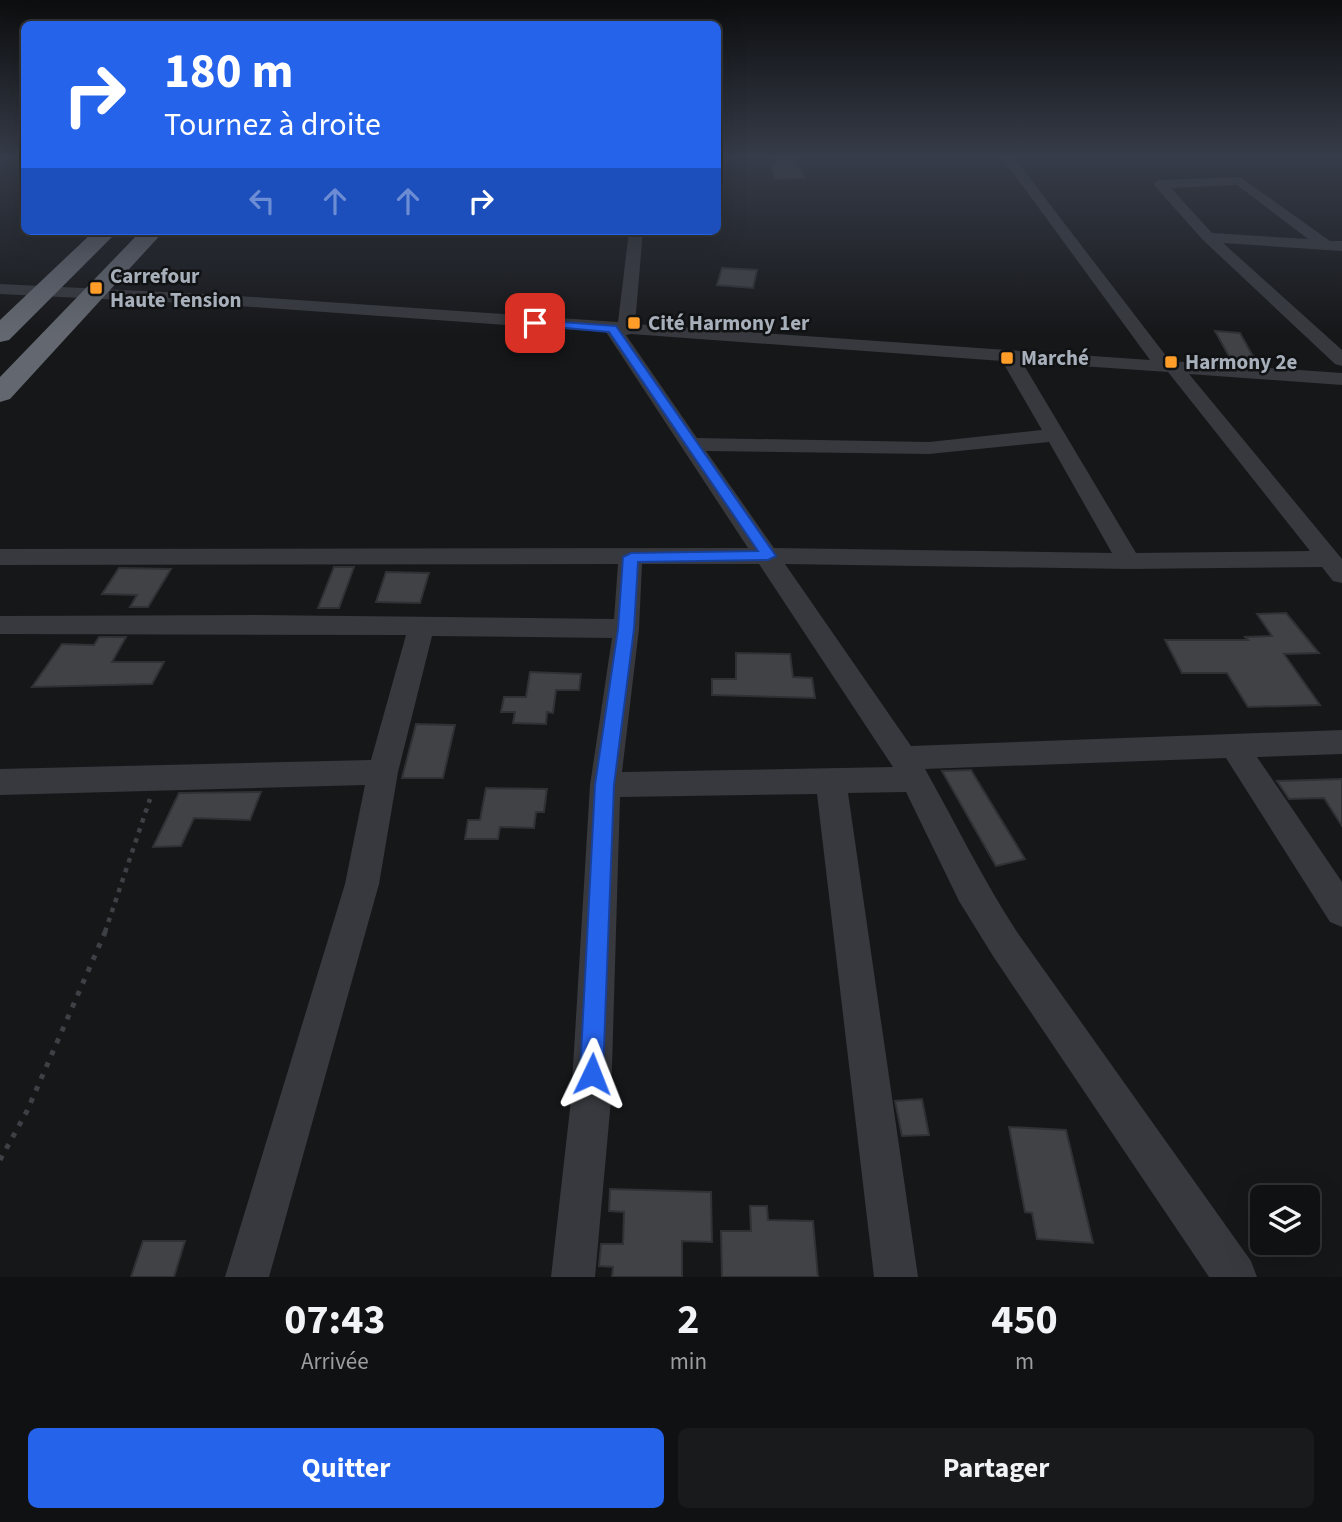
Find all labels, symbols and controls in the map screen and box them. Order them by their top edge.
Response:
text: 180 m [164,37,293,107]
icon: right [49,49,140,140]
text: Tournez à droite [164,102,381,148]
icon: left [243,182,281,220]
icon: ahead [316,182,354,220]
icon: ahead [389,182,427,220]
icon: right [462,182,500,220]
place label: Carrefour Haute Tension [110,261,242,315]
marker: Carrefour Haute Tension [88,280,104,296]
pin [505,293,565,353]
icon: arrive [516,304,554,342]
place label: Cité Harmony 1er [648,308,810,338]
marker: Cité Harmony 1er [626,315,642,331]
place label: Marché [1021,343,1089,373]
place label: Harmony 2e [1185,347,1297,377]
marker: Marché [999,350,1015,366]
marker: Harmony 2e [1163,354,1179,370]
position arrow [555,1037,629,1111]
map controls [1250,1185,1320,1255]
button: layers [1250,1185,1320,1255]
text: 07:43 [284,1290,386,1350]
text: 2 [677,1290,699,1350]
text: 450 [991,1290,1058,1350]
text: Arrivée [301,1345,369,1378]
text: min [670,1345,707,1378]
text: m [1015,1345,1034,1378]
button: Quitter [28,1428,664,1508]
button: Partager [678,1428,1314,1508]

